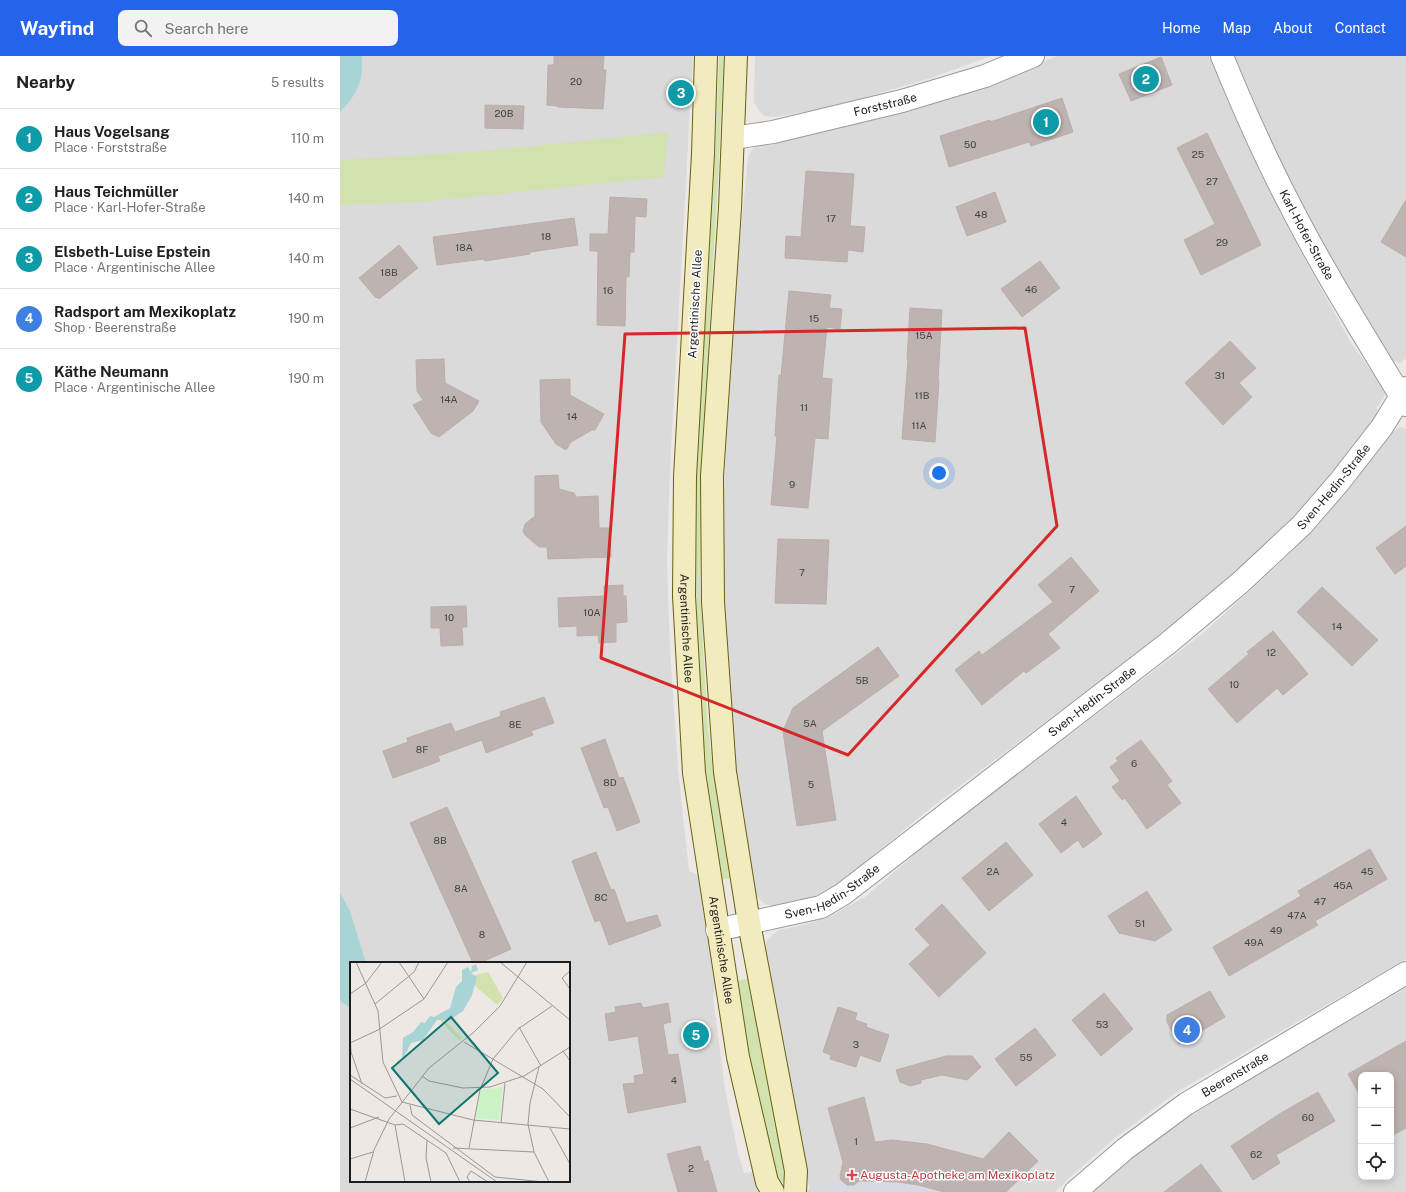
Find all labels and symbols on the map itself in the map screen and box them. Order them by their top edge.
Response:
pin: 2 [1133,64,1159,94]
house number: 20 [570,75,582,87]
pin: 3 [668,78,694,108]
street label: Forststraße [852,90,919,119]
house number: 20B [495,107,514,119]
pin: 1 [1033,107,1059,137]
house number: 50 [964,138,976,150]
house number: 25 [1192,148,1204,160]
house number: 27 [1206,175,1218,187]
street label: Karl-Hofer-Straße [1276,188,1337,283]
house number: 48 [975,208,987,220]
house number: 17 [826,212,836,224]
house number: 18 [541,230,551,242]
house number: 29 [1216,236,1228,248]
house number: 18A [455,241,473,253]
street label: Argentinische Allee [685,249,705,359]
house number: 18B [380,266,398,278]
house number: 46 [1025,283,1037,295]
house number: 16 [603,284,613,296]
house number: 15 [809,312,819,324]
house number: 15A [915,329,933,341]
house number: 31 [1215,369,1225,381]
house number: 11B [915,389,930,401]
house number: 14A [440,393,458,405]
house number: 11 [800,401,808,413]
house number: 14 [567,410,577,422]
house number: 11A [911,419,927,431]
street label: Sven-Hedin-Straße [1294,441,1373,533]
your location [929,463,949,483]
house number: 9 [789,478,795,490]
house number: 7 [799,566,805,578]
street label: Argentinische Allee [677,574,696,684]
house number: 7 [1069,583,1075,595]
house number: 10A [583,606,601,618]
house number: 10 [444,611,454,623]
house number: 14 [1332,620,1342,632]
house number: 12 [1266,646,1276,658]
street label: Sven-Hedin-Straße [1046,663,1139,740]
house number: 5B [855,674,869,686]
house number: 10 [1229,678,1239,690]
house number: 5A [803,717,817,729]
house number: 8E [509,718,521,730]
house number: 8F [416,743,428,755]
house number: 6 [1131,757,1137,769]
house number: 8D [603,776,617,788]
house number: 5 [808,778,814,790]
house number: 4 [1061,816,1067,828]
house number: 8B [433,834,447,846]
street label: Sven-Hedin-Straße [783,861,883,922]
house number: 2A [986,865,1000,877]
house number: 45 [1361,865,1373,877]
house number: 45A [1333,879,1353,891]
house number: 8A [454,882,468,894]
house number: 8C [594,891,608,903]
street label: Argentinische Allee [706,895,737,1005]
house number: 47 [1314,895,1326,907]
house number: 47A [1287,909,1307,921]
house number: 51 [1135,917,1145,929]
house number: 49 [1270,924,1282,936]
house number: 8 [479,928,485,940]
house number: 49A [1244,936,1264,948]
inset map [350,962,570,1182]
pin: 4 [1174,1015,1200,1045]
house number: 53 [1096,1018,1108,1030]
pin: 5 [683,1020,709,1050]
house number: 3 [853,1038,859,1050]
street label: Beerenstraße [1199,1049,1271,1100]
house number: 55 [1020,1051,1032,1063]
house number: 4 [671,1074,677,1086]
house number: 60 [1302,1111,1314,1123]
house number: 1 [854,1135,858,1147]
house number: 62 [1250,1148,1262,1160]
house number: 2 [688,1162,694,1174]
place label: Augusta-Apotheke am Mexikoplatz [860,1168,1055,1182]
marker: Augusta-Apotheke am Mexikoplatz [847,1170,857,1180]

